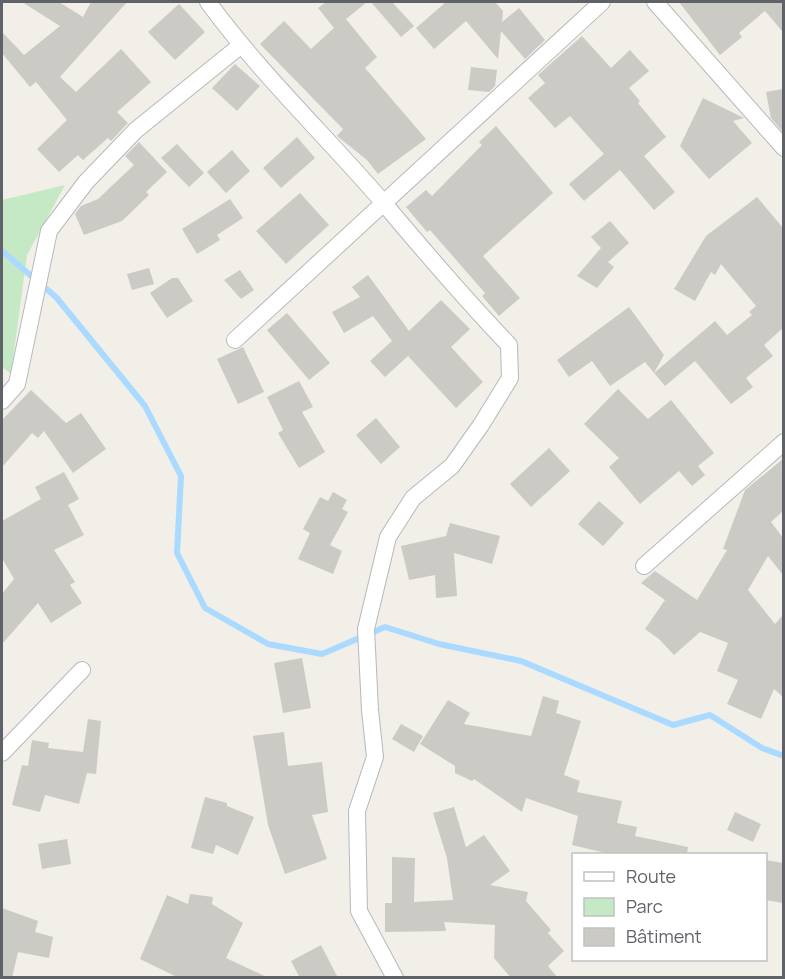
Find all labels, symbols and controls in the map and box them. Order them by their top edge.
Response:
legend [572,853,767,961]
text: Route [626,864,676,888]
text: Parc [626,894,663,918]
text: Bâtiment [626,924,702,948]

